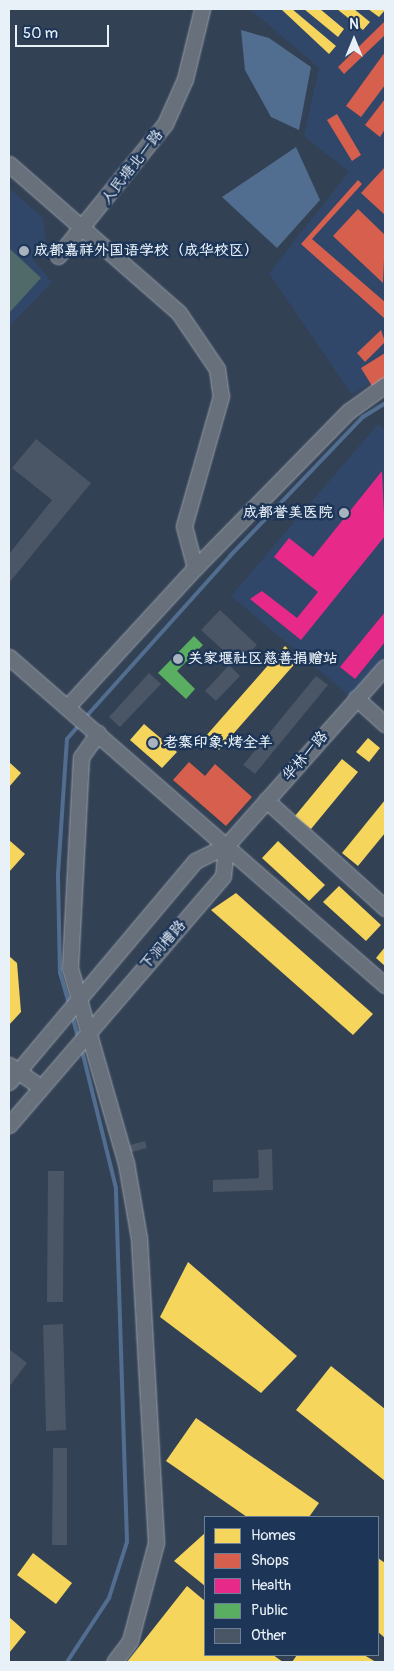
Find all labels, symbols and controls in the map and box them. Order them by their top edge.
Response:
scale bar [18,15,111,47]
north arrow [329,15,379,65]
text: N [349,16,359,33]
text: 50 m [23,24,58,43]
street label: 人民塘北一路 [97,126,167,208]
place label: 成都嘉祥外国语学校（成华校区） [34,242,259,260]
marker: 成都嘉祥外国语学校（成华校区） [18,245,30,257]
place label: 成都誉美医院 [243,504,333,522]
marker: 成都誉美医院 [337,506,351,520]
place label: 关家堰社区慈善捐赠站 [188,650,338,668]
marker: 关家堰社区慈善捐赠站 [172,653,184,665]
street label: 华林一路 [279,727,331,785]
place label: 老寨印象·烤全羊 [163,734,273,752]
marker: 老寨印象·烤全羊 [147,737,159,749]
street label: 下涧槽路 [137,916,189,974]
legend [204,1516,379,1656]
text: Homes [251,1526,296,1545]
text: Shops [251,1551,289,1570]
text: Health [251,1576,291,1595]
text: Public [251,1601,288,1620]
text: Other [251,1626,286,1645]

